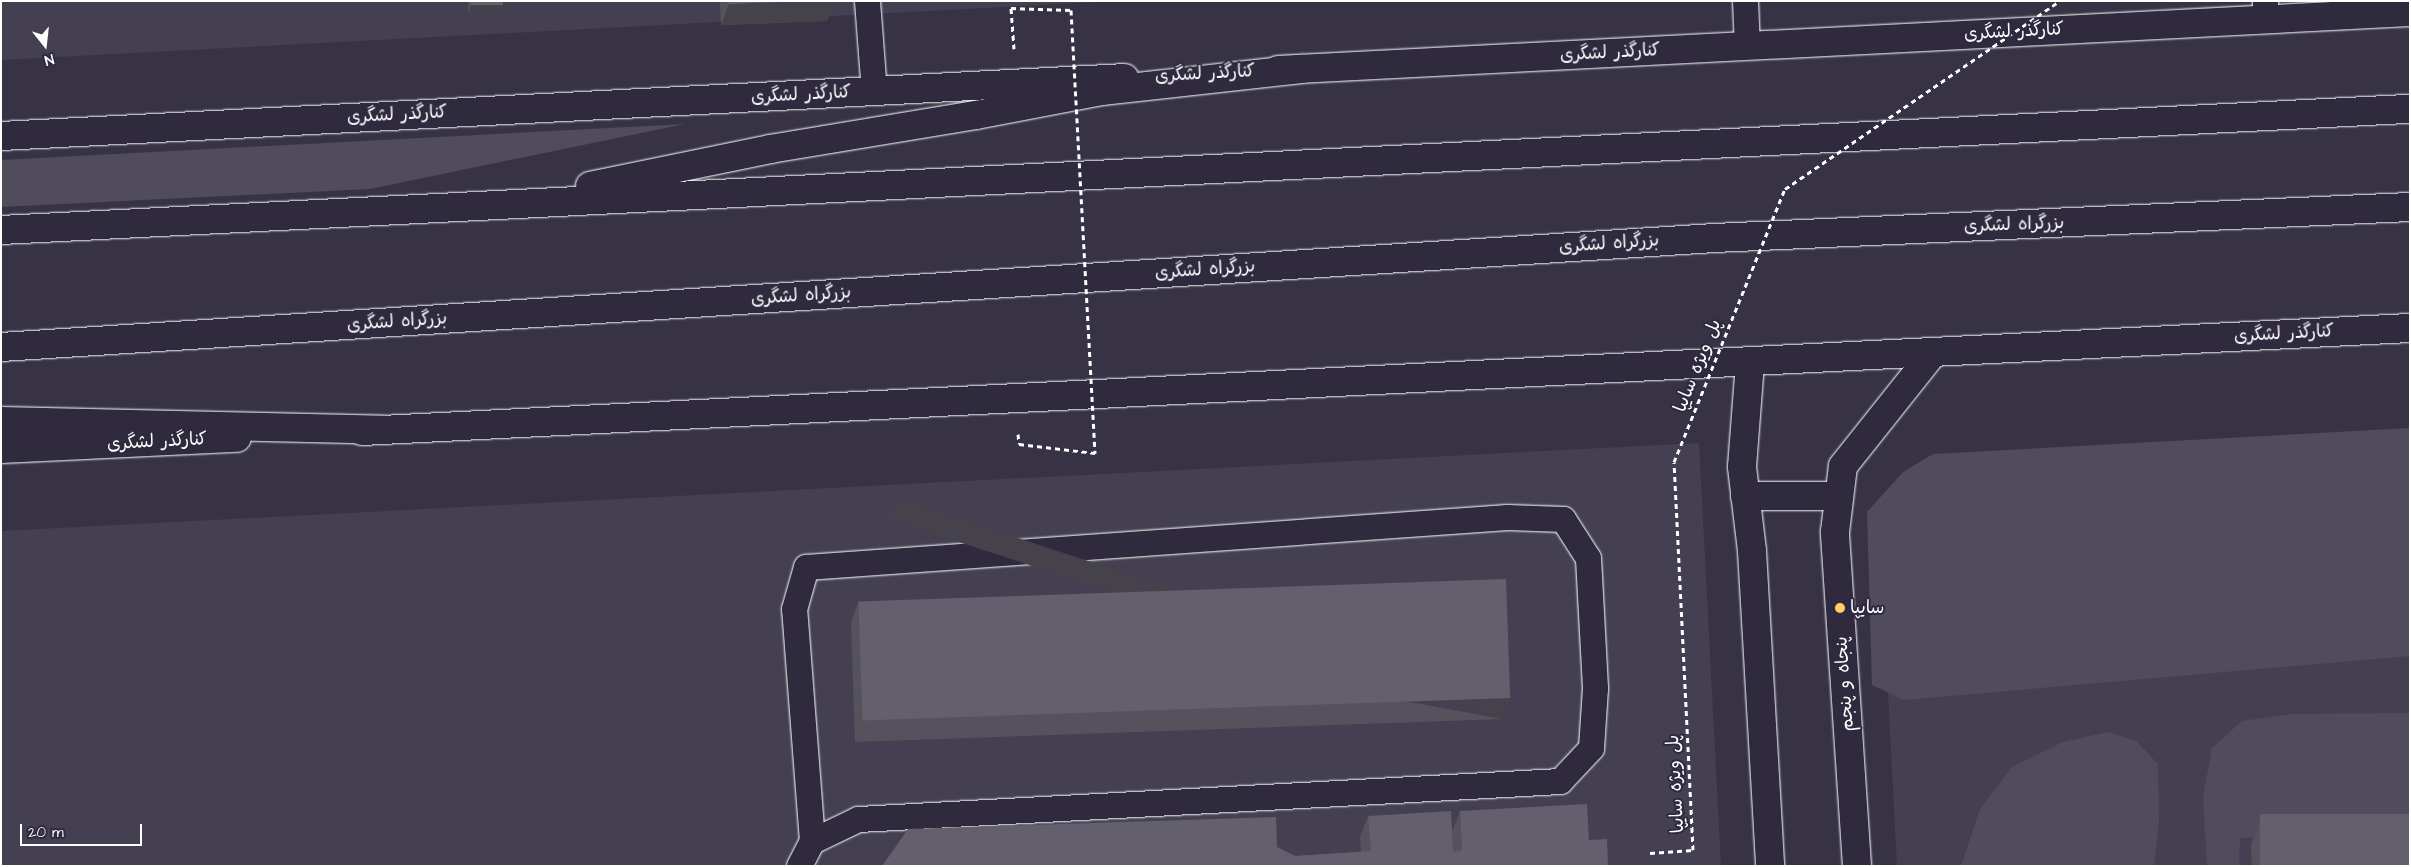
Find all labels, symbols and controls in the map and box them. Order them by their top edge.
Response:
street label: کنارگذر لشگری [1963,19,2065,45]
north arrow [20,20,70,70]
street label: کنارگذر لشگری [1559,40,1661,66]
text: N [42,49,56,70]
street label: کنارگذر لشگری [1154,61,1256,87]
street label: کنارگذر لشگری [750,82,852,108]
street label: کنارگذر لشگری [346,102,448,128]
street label: بزرگراه لشگری [1963,212,2065,238]
street label: بزرگراه لشگری [1558,230,1660,258]
street label: بزرگراه لشگری [1154,256,1256,284]
street label: بزرگراه لشگری [750,282,852,310]
street label: بزرگراه لشگری [346,308,448,336]
street label: پل ویژه سایپا [1670,316,1726,416]
street label: کنارگذر لشگری [2233,321,2335,347]
street label: کنارگذر لشگری [106,429,208,455]
place label: سایپا [1850,597,1884,619]
marker: سایپا [1834,602,1846,614]
street label: پنجاه و پنجم [1831,636,1859,732]
street label: پل ویژه سایپا [1663,734,1689,834]
scale bar [22,814,145,846]
text: 20 m [28,822,64,843]

